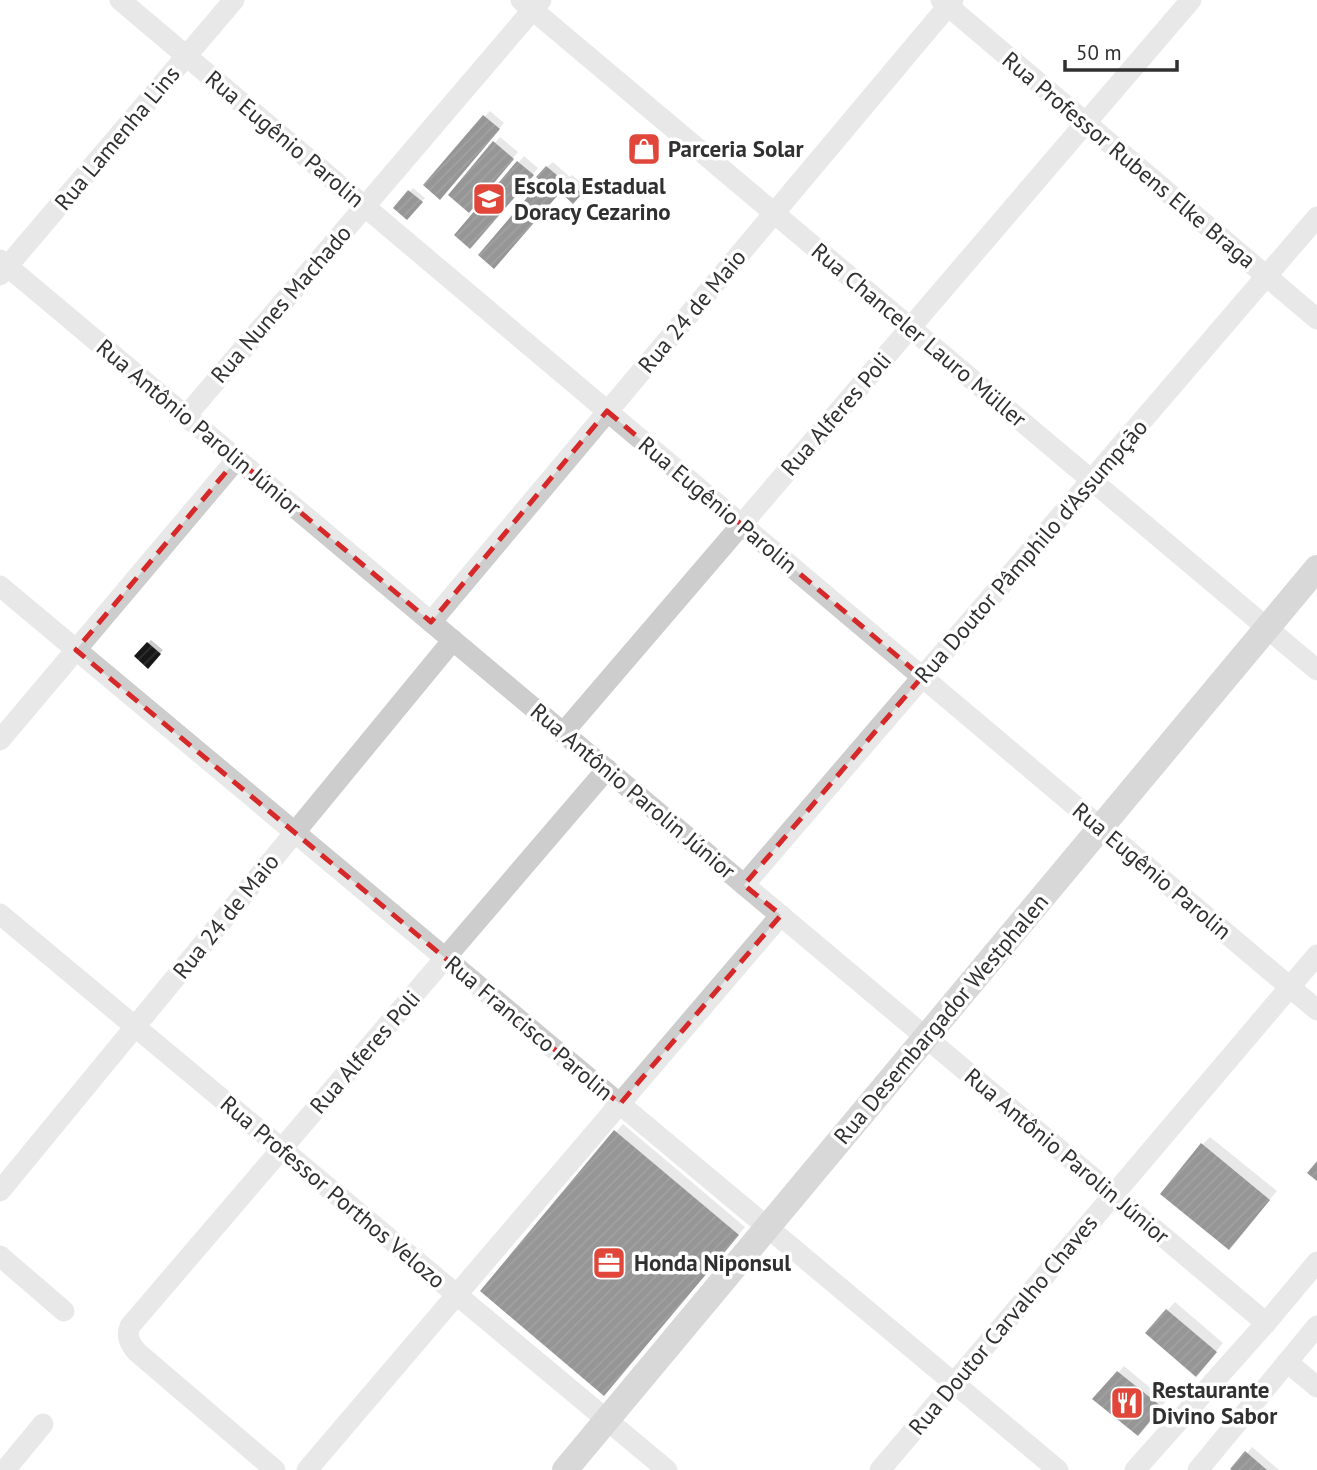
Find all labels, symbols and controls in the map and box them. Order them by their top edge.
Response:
scale bar [1065,28,1177,72]
text: 50 m [1076,39,1122,66]
street label: Rua Professor Rubens Elke Braga [997,45,1262,274]
street label: Rua Lamenha Lins [48,60,185,216]
street label: Rua Eugênio Parolin [200,64,371,214]
shop icon: Parceria Solar [625,130,663,168]
place label: Parceria Solar [668,134,804,163]
place label: Escola Estadual Doracy Cezarino [514,171,671,226]
school or university icon: Escola Estadual Doracy Cezarino [470,180,508,218]
street label: Rua Nunes Machado [204,219,357,389]
street label: Rua Chanceler Lauro Müller [806,236,1033,433]
street label: Rua 24 de Maio [631,243,752,379]
street label: Rua Antônio Parolin Júnior [91,332,308,521]
street label: Rua Alferes Poli [774,346,897,481]
street label: Rua Doutor Pâmphilo d'Assumpção [908,413,1153,689]
street label: Rua Eugênio Parolin [633,430,804,580]
street label: Rua Antônio Parolin Júnior [525,696,742,885]
street label: Rua Eugênio Parolin [1067,796,1238,946]
street label: Rua 24 de Maio [166,847,285,984]
street label: Rua Desembargador Westphalen [827,887,1054,1150]
street label: Rua Francisco Parolin [439,949,619,1106]
street label: Rua Alferes Poli [303,984,426,1119]
street label: Rua Antônio Parolin Júnior [959,1061,1176,1250]
street label: Rua Professor Porthos Velozo [215,1089,452,1294]
street label: Rua Doutor Carvalho Chaves [902,1209,1103,1441]
office icon: Honda Niponsul [590,1244,628,1282]
place label: Honda Niponsul [634,1248,791,1277]
place label: Restaurante Divino Sabor [1152,1375,1278,1430]
restaurant icon: Restaurante Divino Sabor [1108,1384,1146,1422]

